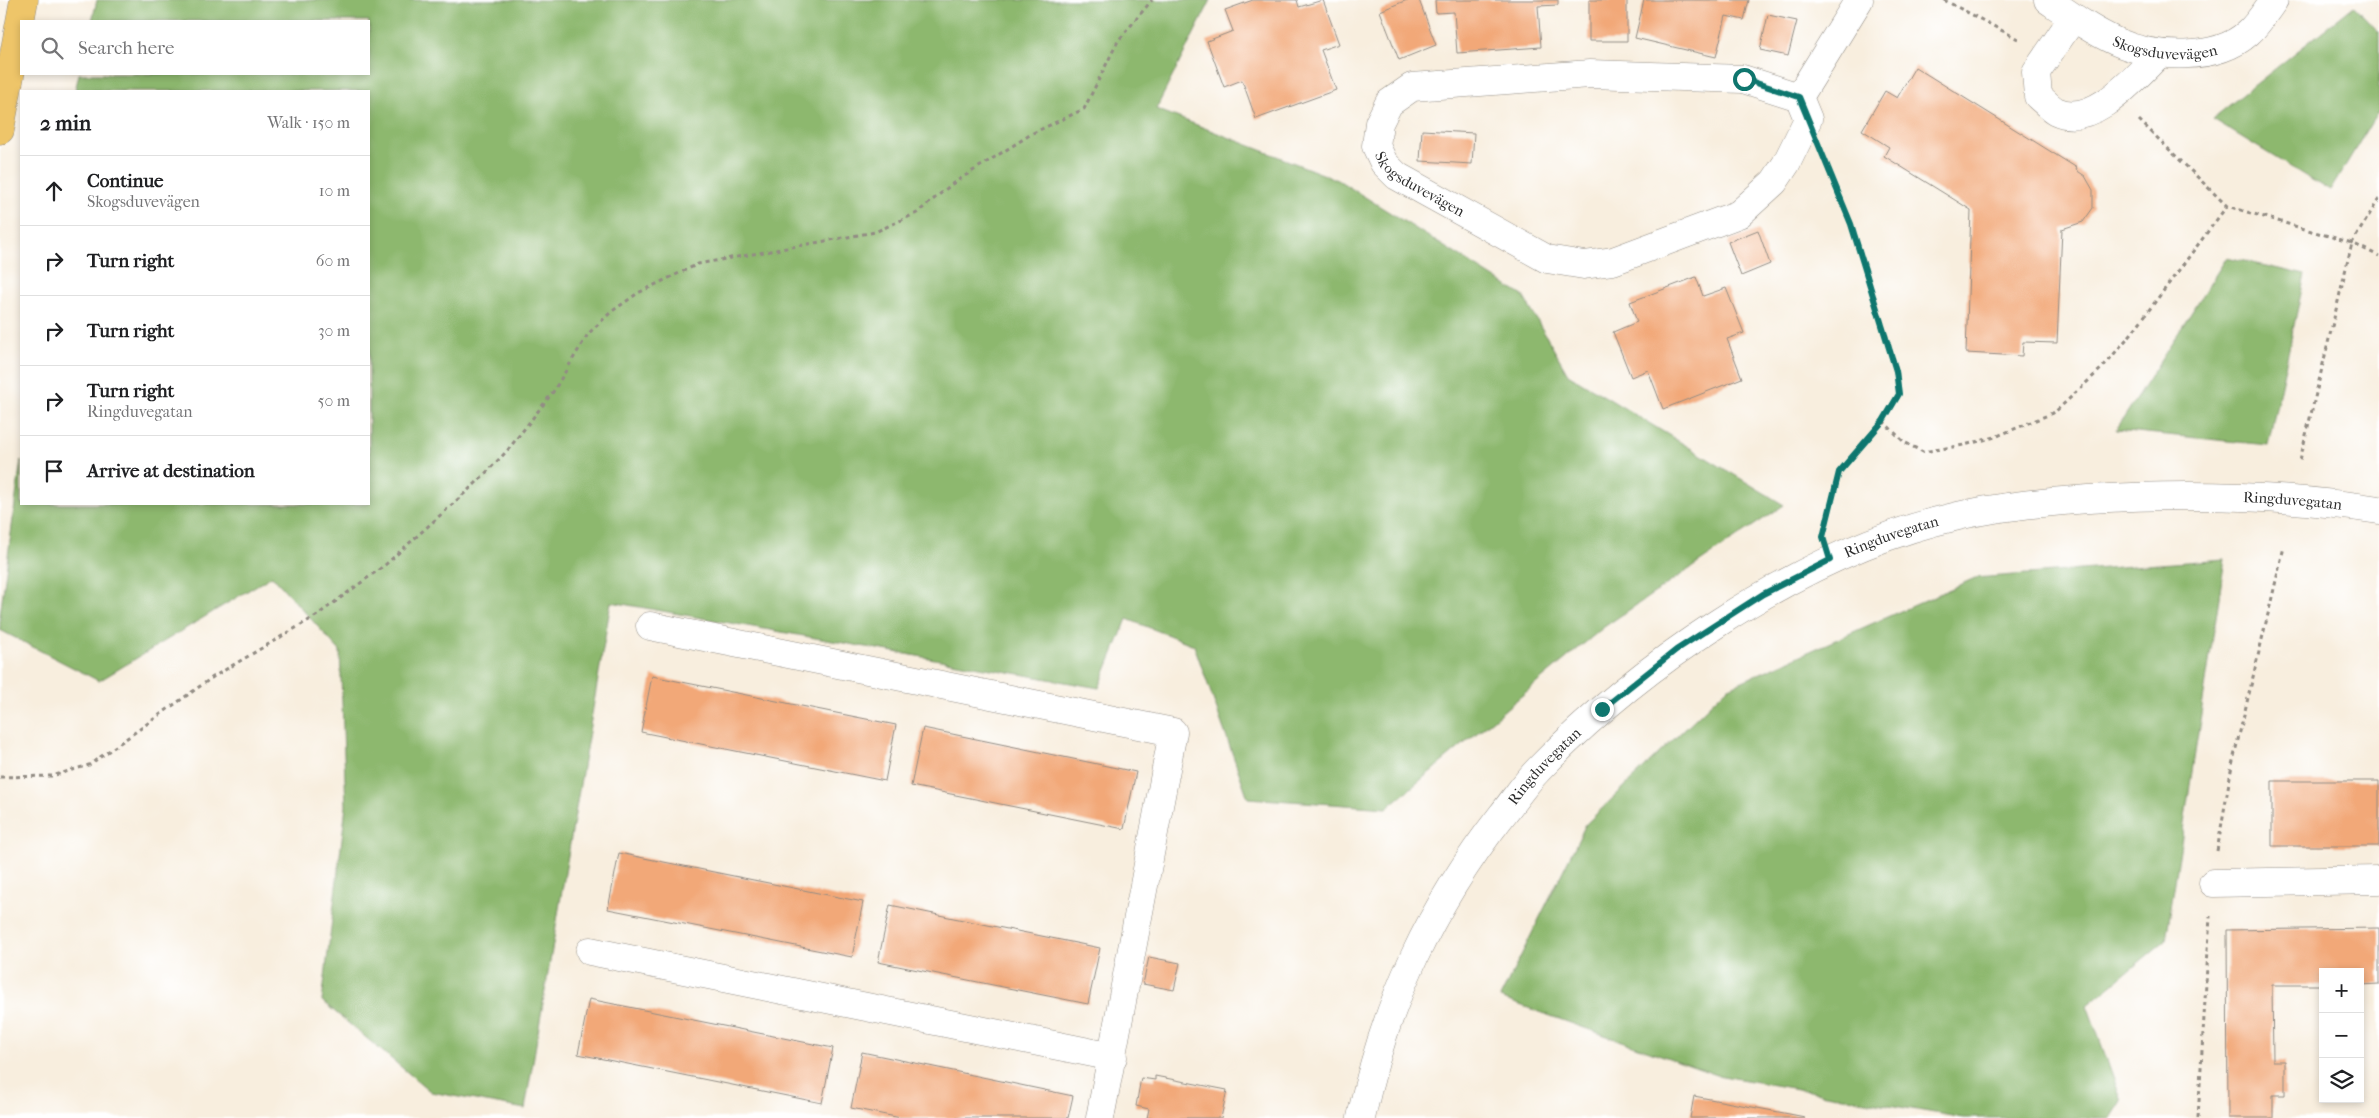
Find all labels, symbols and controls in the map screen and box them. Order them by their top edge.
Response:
search box [20,20,370,75]
street label: Skogsduvevägen [2110,32,2220,63]
icon: search [38,34,66,62]
text: Search here [78,37,174,59]
route start [1733,68,1756,91]
text: 2 min [40,111,91,135]
text: Walk · 150 m [267,113,350,132]
street label: Skogsduvevägen [1371,149,1468,221]
text: Continue [87,170,163,192]
icon: ahead [40,177,68,205]
text: 10 m [319,181,350,200]
text: Skogsduvevägen [87,192,200,211]
icon: right [40,247,68,275]
text: Turn right [87,250,174,272]
text: 60 m [316,251,350,270]
icon: right [40,317,68,345]
text: Turn right [87,320,174,342]
text: 30 m [318,321,350,340]
text: Turn right [87,380,174,402]
icon: right [40,387,68,415]
text: 50 m [318,391,350,410]
text: Ringduvegatan [87,402,193,421]
icon: arrive [40,457,68,485]
text: Arrive at destination [87,460,255,482]
street label: Ringduvegatan [2243,488,2343,514]
street label: Ringduvegatan [1841,512,1941,562]
route end [1591,698,1614,721]
street label: Ringduvegatan [1504,724,1585,808]
map controls [2319,968,2364,1103]
button: + [2319,968,2364,1013]
button: − [2319,1013,2364,1058]
button: layers [2319,1058,2364,1103]

